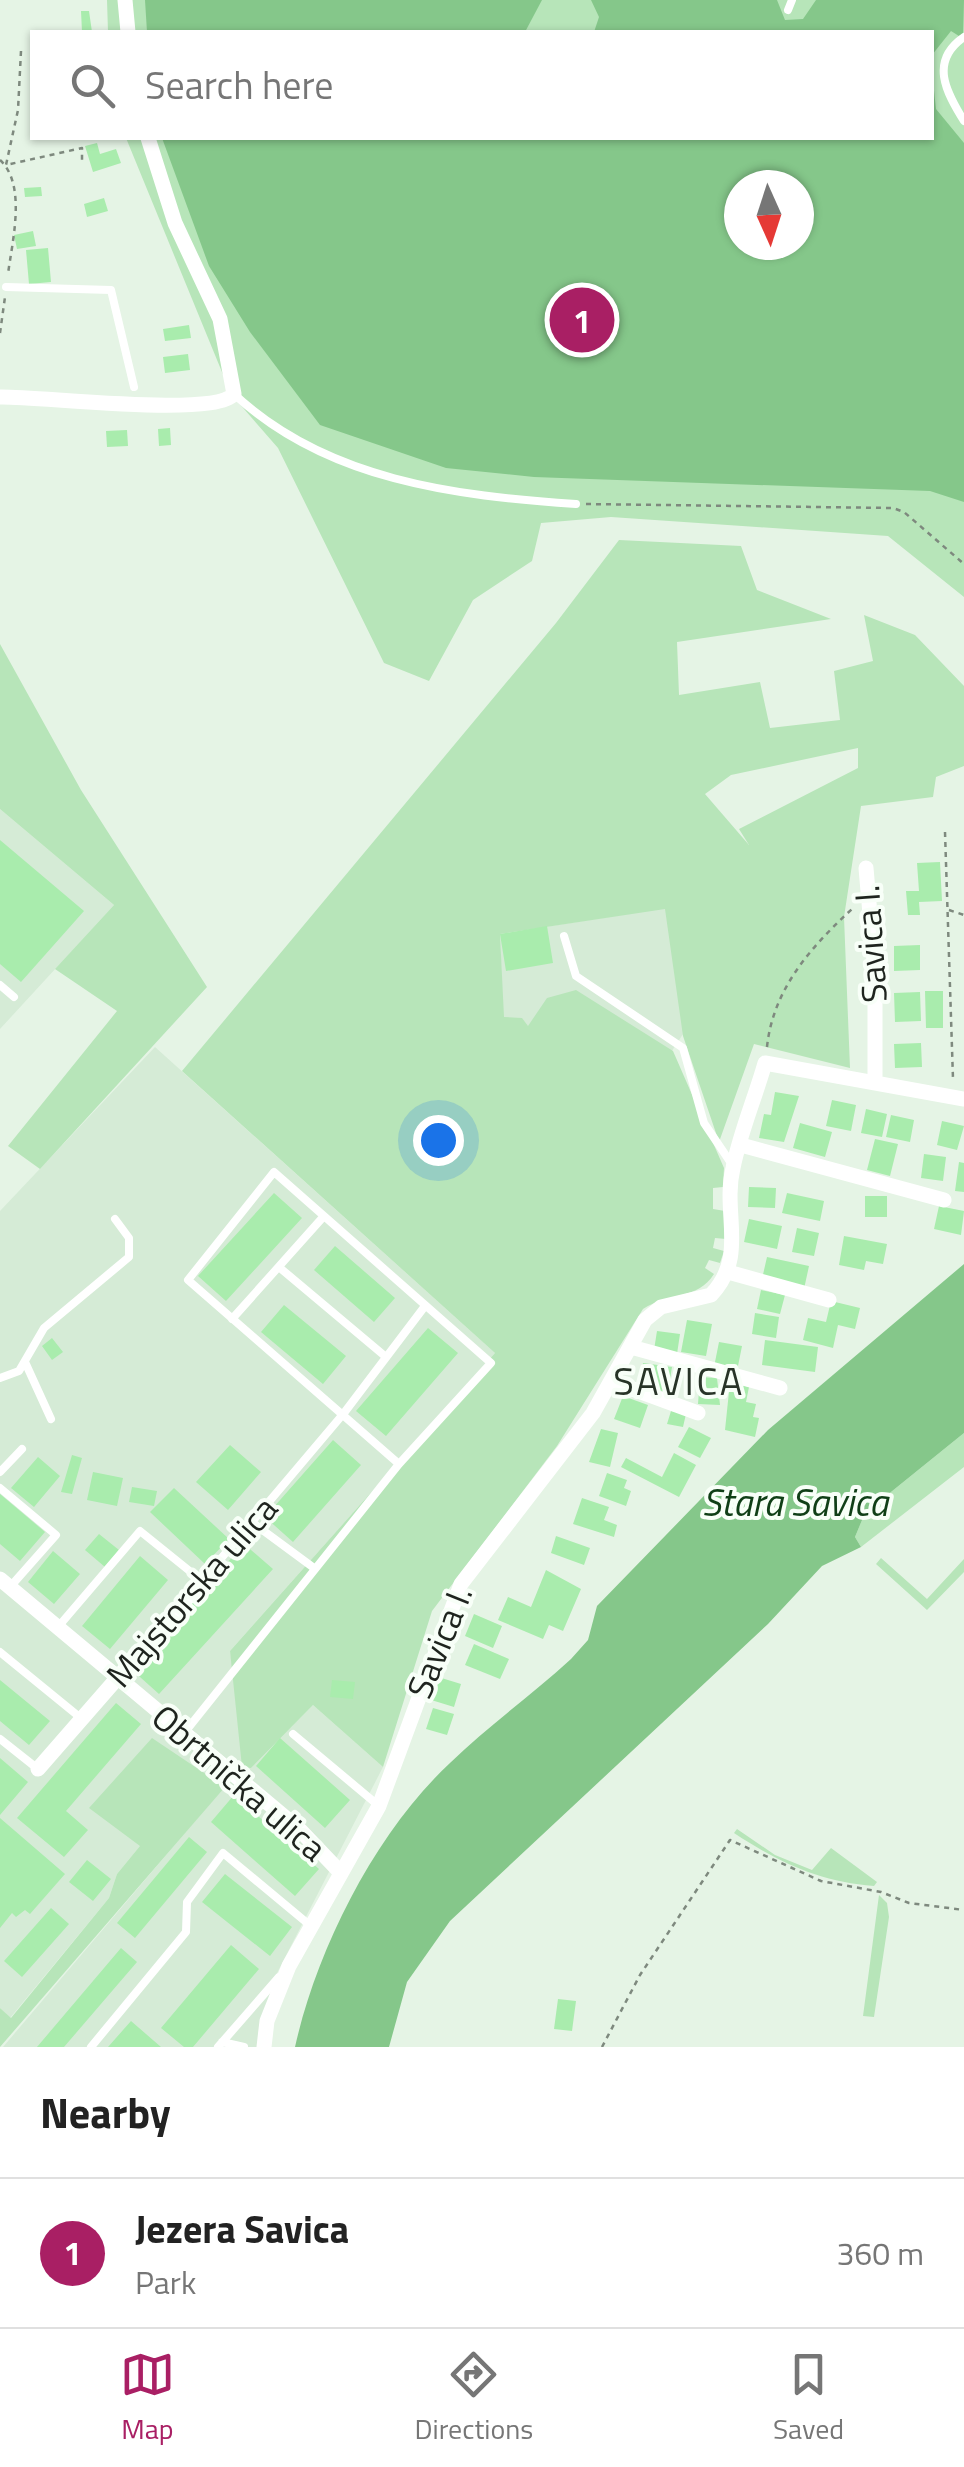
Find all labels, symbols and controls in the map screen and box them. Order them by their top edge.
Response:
search box [30,30,934,140]
text: Search here [145,56,333,114]
icon: search [65,58,120,113]
north arrow [724,170,814,260]
pin: 1 [550,282,614,358]
street label: Savica I. [839,884,901,1005]
your location [413,1115,464,1166]
district label: SAVICA [613,1352,745,1410]
water label: Stara Savica [702,1473,890,1531]
street label: Majstorska ulica [92,1483,290,1699]
street label: Savica I. [392,1577,486,1706]
street label: Obrtnička ulica [140,1691,339,1874]
text: Nearby [40,2080,171,2144]
text: Jezera Savica [135,2200,349,2258]
text: 1 [64,2229,81,2277]
text: 360 m [836,2229,924,2277]
text: Park [135,2258,196,2306]
tab: Map [120,2347,175,2450]
tab: Directions [415,2347,533,2450]
tab: Saved [773,2347,844,2450]

